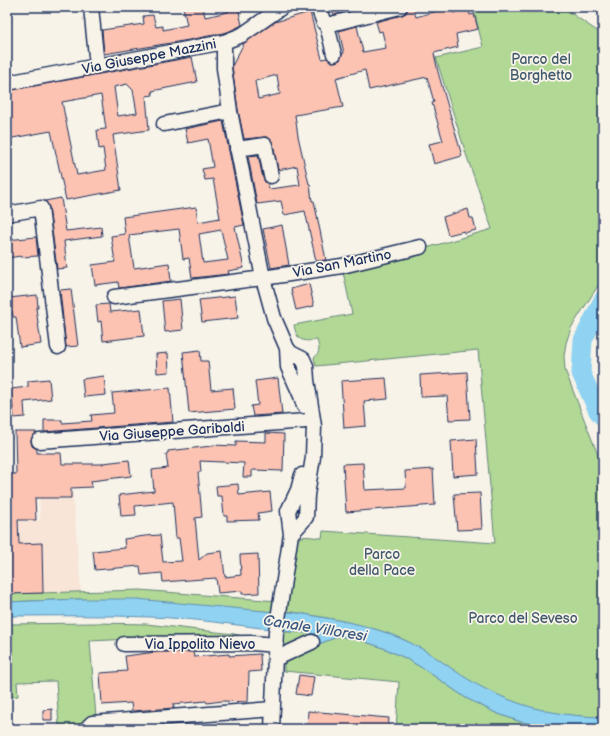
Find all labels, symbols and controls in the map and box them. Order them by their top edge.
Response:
street label: Via Giuseppe Mazzini [80,35,218,78]
park label: Parco del Borghetto [510,51,572,84]
street label: Via San Martino [291,246,393,281]
street label: Via Giuseppe Garibaldi [99,418,245,445]
park label: Parco della Pace [349,546,415,579]
park label: Parco del Seveso [468,610,578,627]
water label: Canale Villoresi [262,611,369,646]
street label: Via Ippolito Nievo [145,636,255,653]

